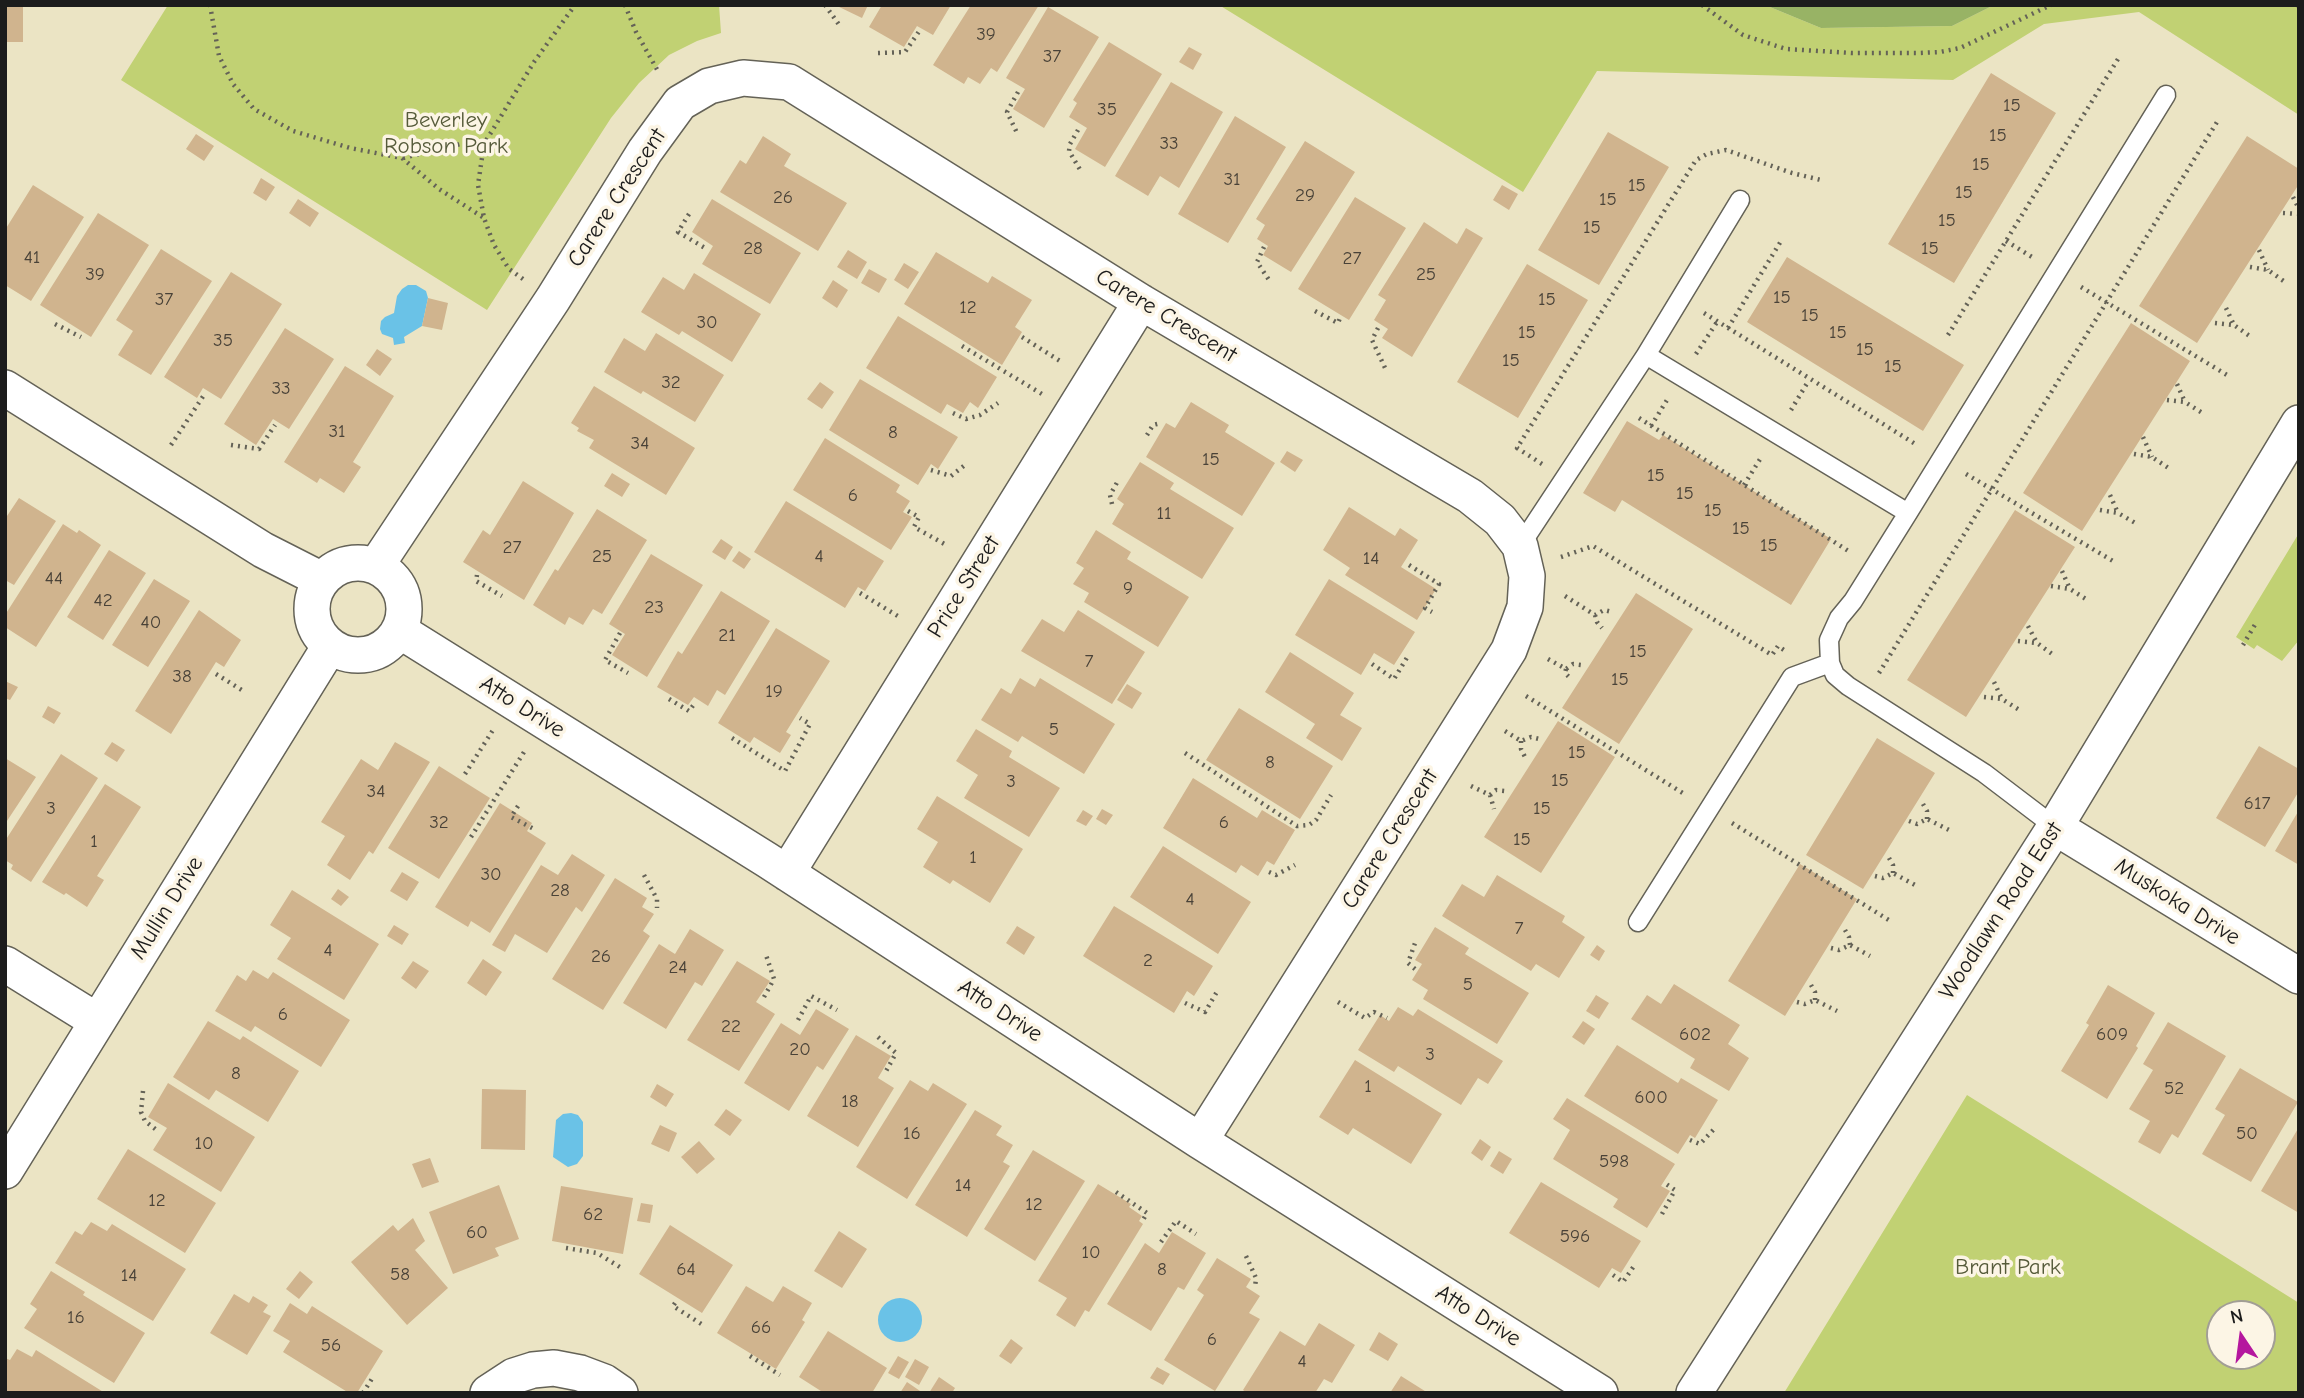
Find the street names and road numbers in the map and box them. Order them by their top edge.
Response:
street label: Carere Crescent [562,123,672,273]
street label: Carere Crescent [1090,263,1242,369]
street label: Price Street [922,531,1006,643]
street label: Atto Drive [474,670,570,744]
street label: Carere Crescent [1336,764,1444,914]
street label: Woodlawn Road East [1933,817,2069,1005]
street label: Mullin Drive [125,851,209,965]
street label: Muskoka Drive [2109,852,2245,952]
street label: Atto Drive [953,974,1047,1048]
street label: Atto Drive [1430,1279,1526,1353]

